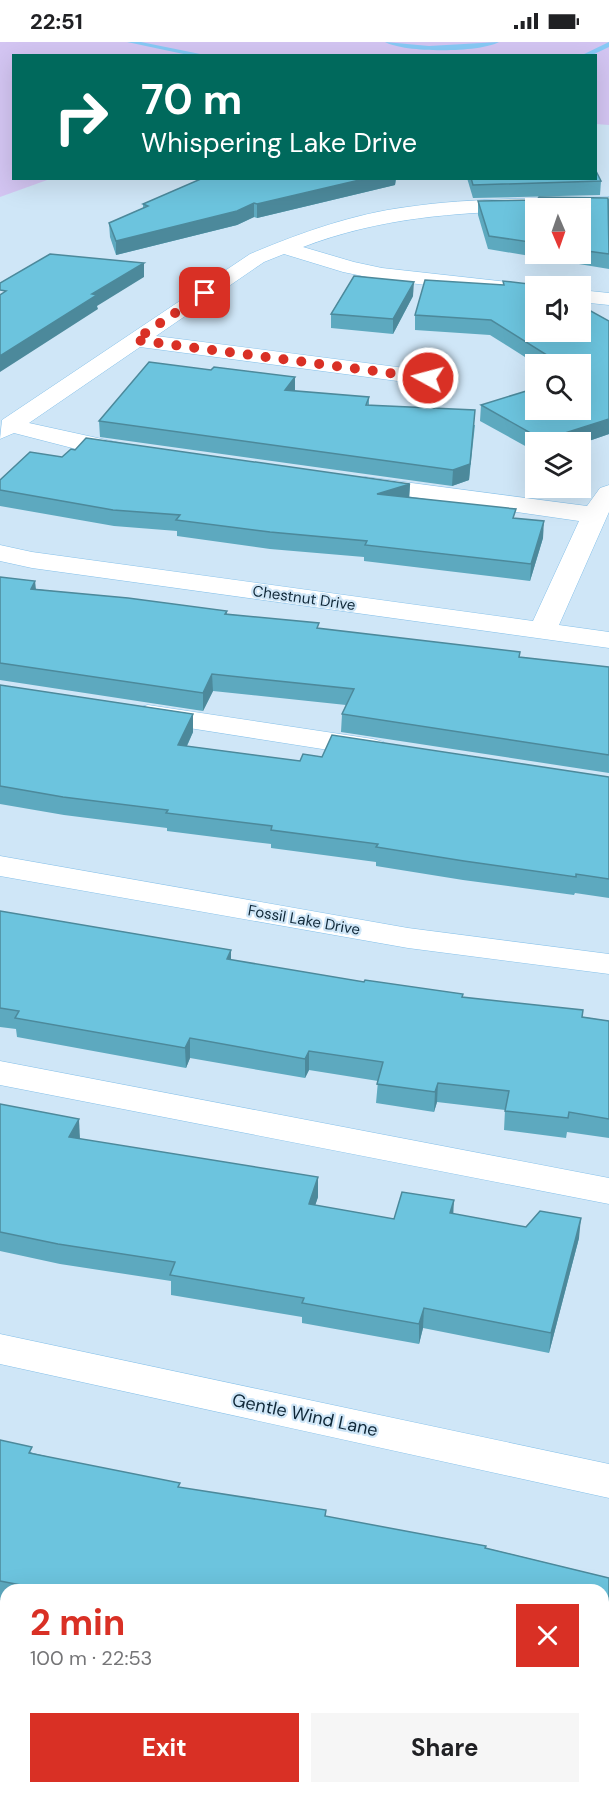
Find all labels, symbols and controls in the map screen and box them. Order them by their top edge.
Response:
text: 22:51 [30,7,83,36]
text: 70 m [141,72,242,127]
icon: right [42,78,120,156]
text: Whispering Lake Drive [141,125,417,160]
north arrow [525,198,591,264]
map controls [525,198,591,498]
pin [179,267,230,318]
icon: arrive [188,276,221,309]
button: sound [525,276,591,342]
position arrow [396,346,460,410]
button: search [525,354,591,420]
button: layers [525,432,591,498]
street label: Chestnut Drive [251,581,357,615]
street label: Fossil Lake Drive [246,900,362,940]
street label: Gentle Wind Lane [230,1388,380,1442]
text: 2 min [30,1599,125,1646]
button: close [516,1604,579,1667]
text: 100 m · 22:53 [30,1645,152,1671]
button: Exit [30,1713,299,1782]
button: Share [311,1713,579,1782]

